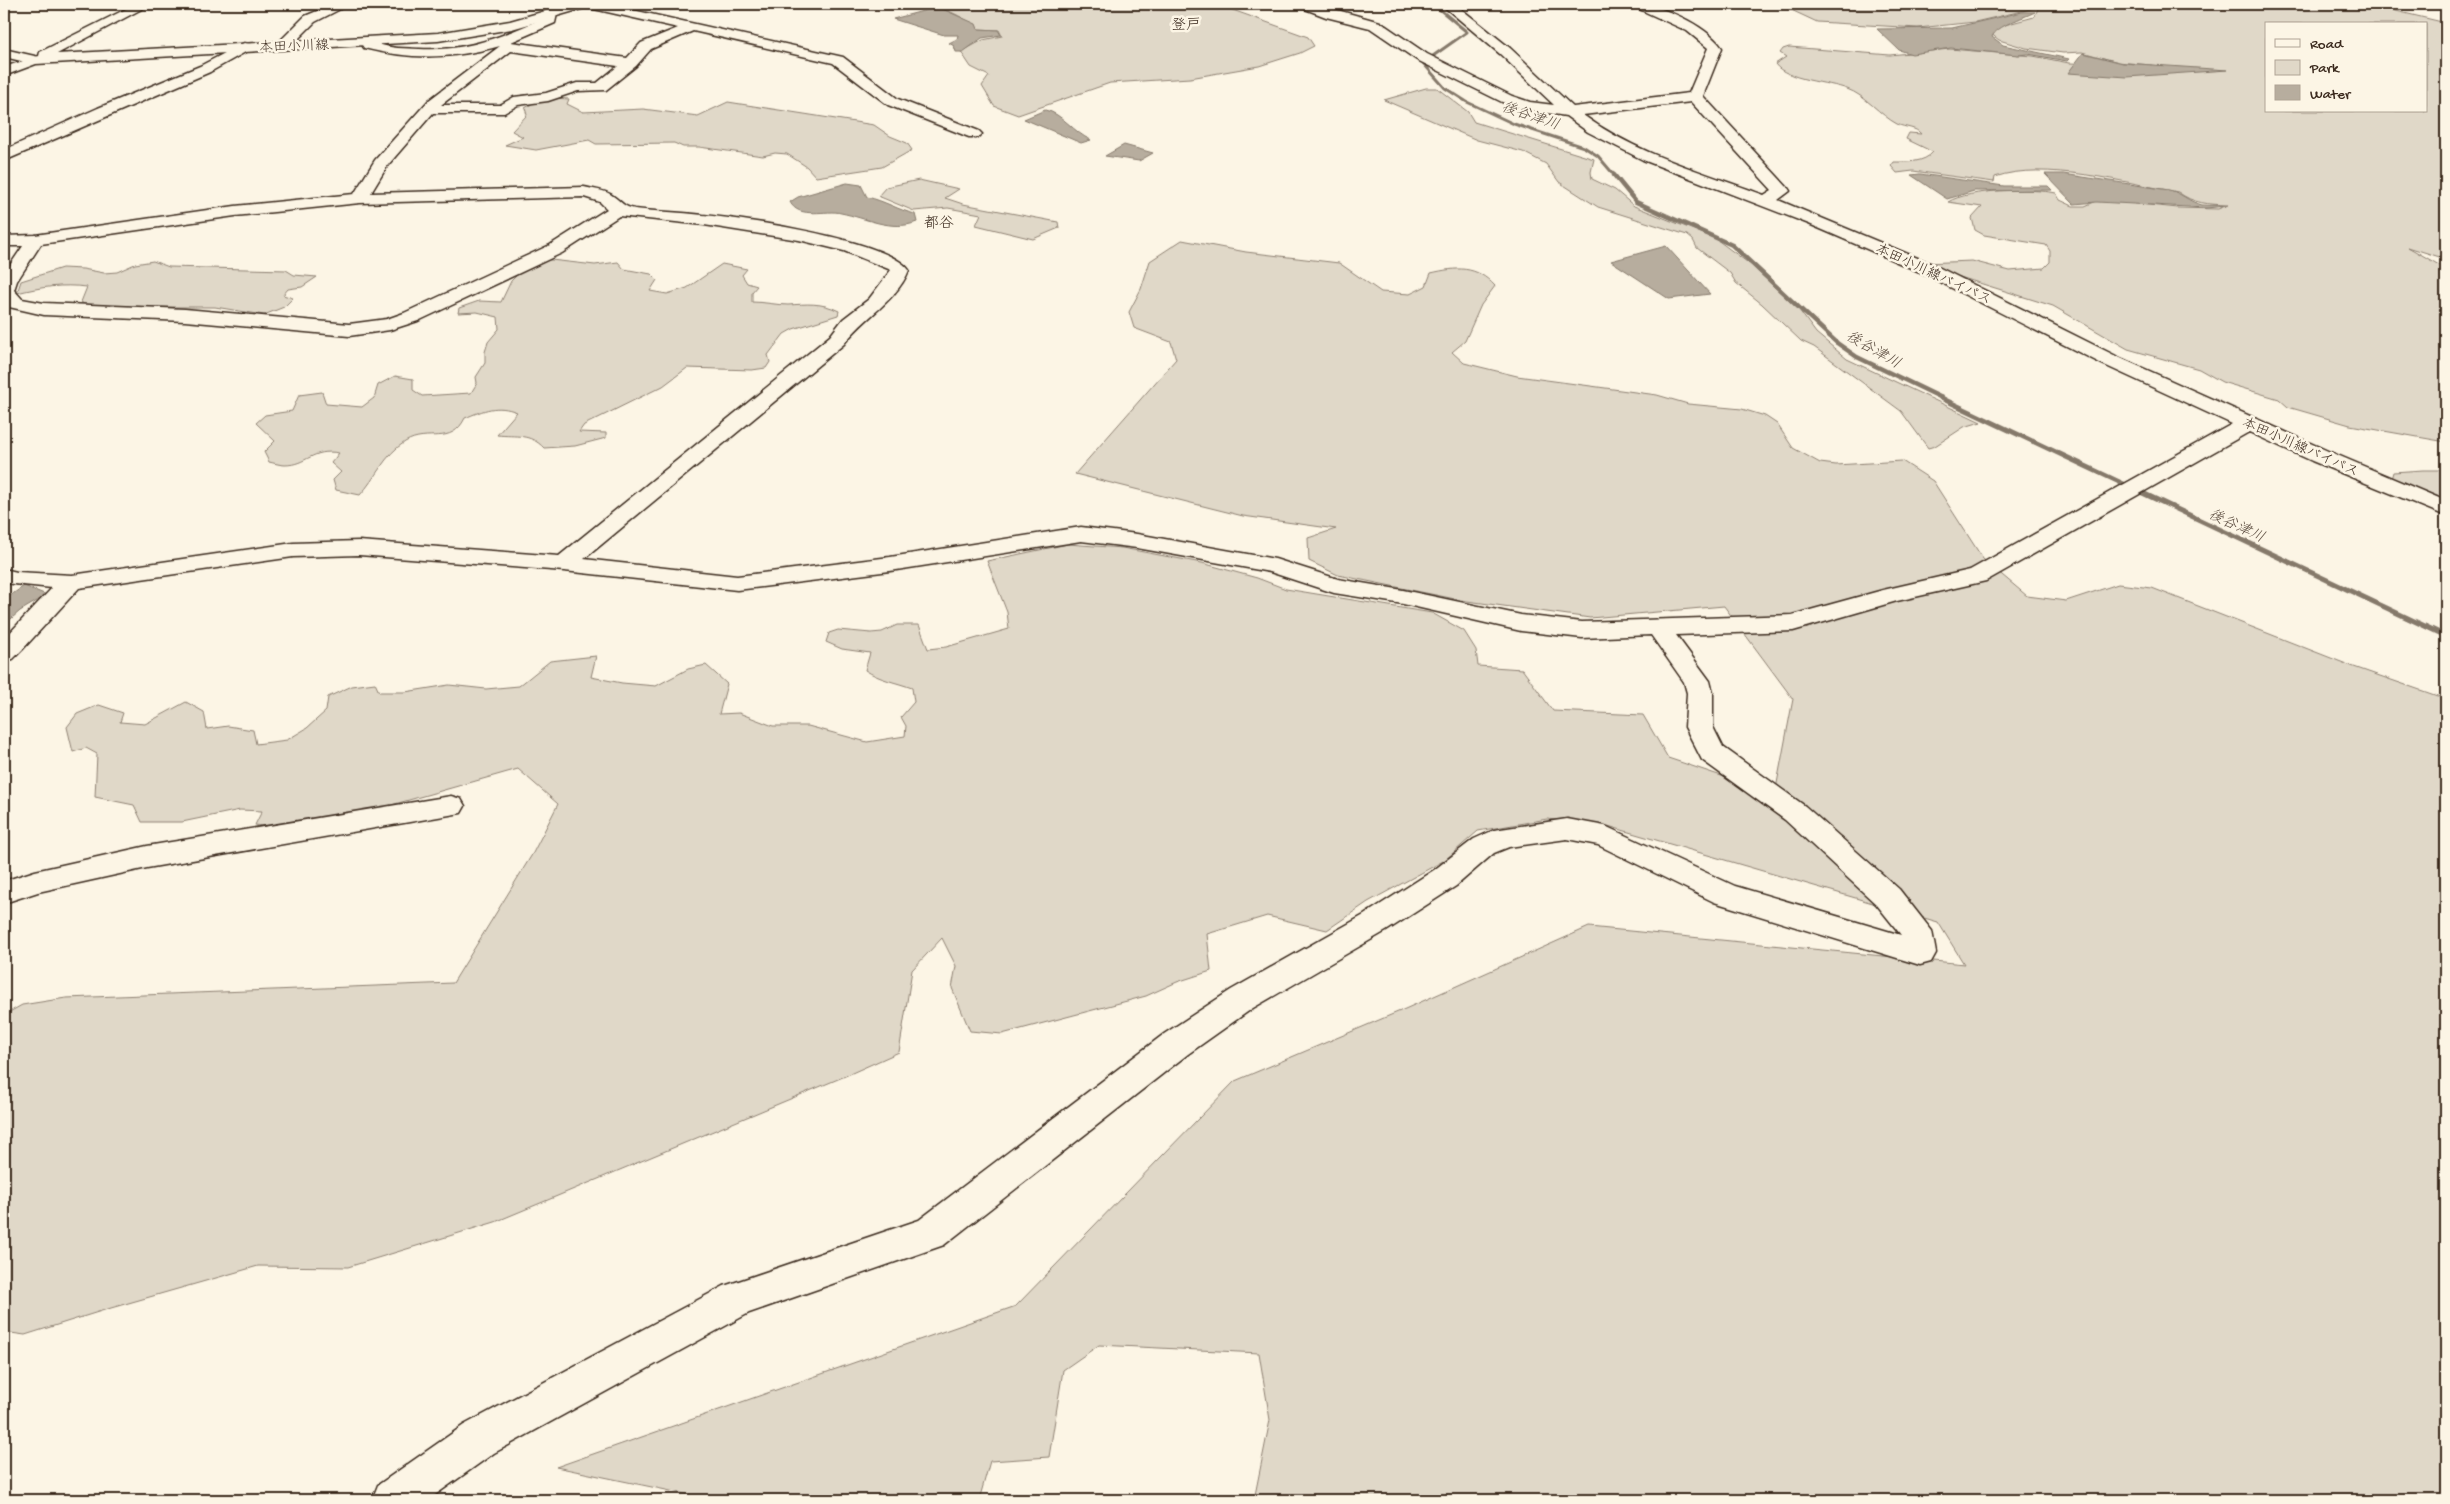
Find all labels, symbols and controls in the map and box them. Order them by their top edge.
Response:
district label: 登戸 [1171,17,1201,35]
legend [2265,22,2428,112]
text: Road [2310,36,2344,54]
street label: 本田小川線 [259,38,329,57]
text: Park [2309,60,2340,78]
text: Water [2310,86,2352,104]
water label: 後谷津川 [1499,98,1562,135]
district label: 都谷 [924,215,954,233]
street label: 本田小川線バイパス [1872,241,1994,310]
water label: 後谷津川 [1843,327,1904,374]
street label: 本田小川線バイパス [2239,415,2361,482]
water label: 後谷津川 [2205,505,2268,548]

